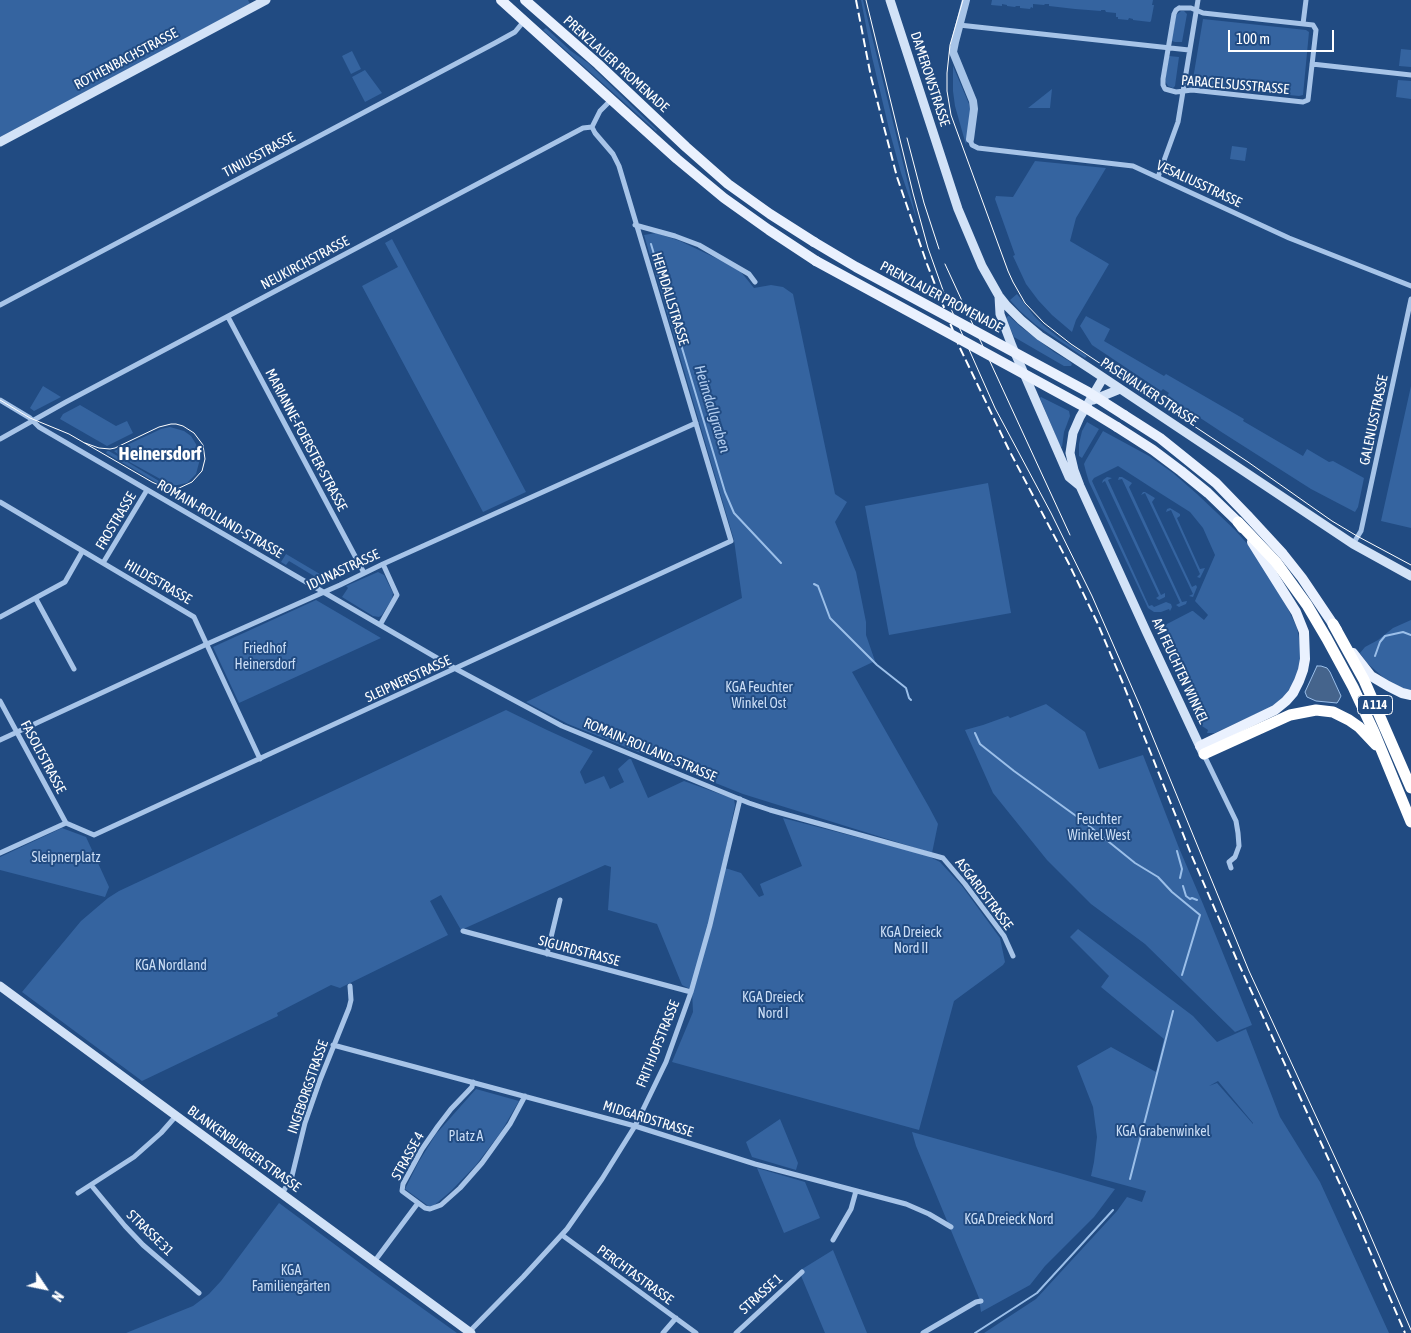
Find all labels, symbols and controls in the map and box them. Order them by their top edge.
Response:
street label: PRENZLAUER PROMENADE [560,12,672,116]
scale bar [1231,20,1337,52]
street label: ROTHENBACHSTRASSE [71,25,181,93]
street label: DAMEROWSTRASSE [907,29,953,129]
text: 100 m [1236,30,1270,47]
street label: PARACELSUSSTRASSE [1180,72,1290,98]
street label: TINIUSSTRASSE [220,129,298,181]
street label: VESALIUSSTRASSE [1154,157,1244,211]
street label: NEUKIRCHSTRASSE [258,233,352,293]
street label: HEIMDALLSTRASSE [648,251,692,347]
street label: PRENZLAUER PROMENADE [877,258,1005,336]
street label: PASEWALKER STRASSE [1097,354,1201,430]
water label: Heimdallgraben [690,363,734,455]
street label: MARIANNE-FOERSTER-STRASSE [261,366,351,514]
street label: GALENUSSTRASSE [1356,373,1392,467]
district label: Heinersdorf [119,443,201,465]
street label: ROMAIN-ROLLAND-STRASSE [154,476,286,562]
street label: FROSTRASSE [92,489,140,553]
street label: IDUNASTRASSE [304,546,382,594]
street label: HILDESTRASSE [122,556,194,608]
street label: AM FEUCHTEN WINKEL [1148,615,1212,727]
park label: Friedhof Heinersdorf [235,641,295,674]
street label: SLEIPNERSTRASSE [363,652,453,706]
park label: KGA Feuchter Winkel Ost [725,680,793,712]
road number: A 114 [1358,696,1392,714]
street label: ROMAIN-ROLLAND-STRASSE [581,714,719,786]
street label: FASOLTSTRASSE [17,718,69,796]
park label: Feuchter Winkel West [1067,812,1131,844]
park label: Sleipnerplatz [32,850,100,866]
street label: ASGARDSTRASSE [952,855,1016,933]
park label: KGA Dreieck Nord II [880,925,942,958]
street label: SIGURDSTRASSE [536,932,622,970]
park label: KGA Nordland [135,958,207,974]
park label: KGA Dreieck Nord I [742,990,804,1022]
street label: FRITHJOFSTRASSE [633,998,683,1090]
street label: INGEBORGSTRASSE [284,1038,332,1136]
street label: MIDGARDSTRASSE [601,1097,695,1141]
street label: BLANKENBURGER STRASSE [184,1102,304,1196]
park label: KGA Grabenwinkel [1116,1124,1210,1140]
street label: STRASSE 4 [388,1129,428,1183]
park label: Platz A [449,1129,483,1145]
street label: STRASSE 31 [123,1207,177,1259]
park label: KGA Dreieck Nord [964,1212,1054,1228]
street label: PERCHTASTRASSE [594,1242,676,1308]
north arrow [20,1263,70,1313]
park label: KGA Familiengärten [252,1263,330,1295]
street label: STRASSE 1 [736,1270,786,1318]
text: N [48,1288,66,1304]

